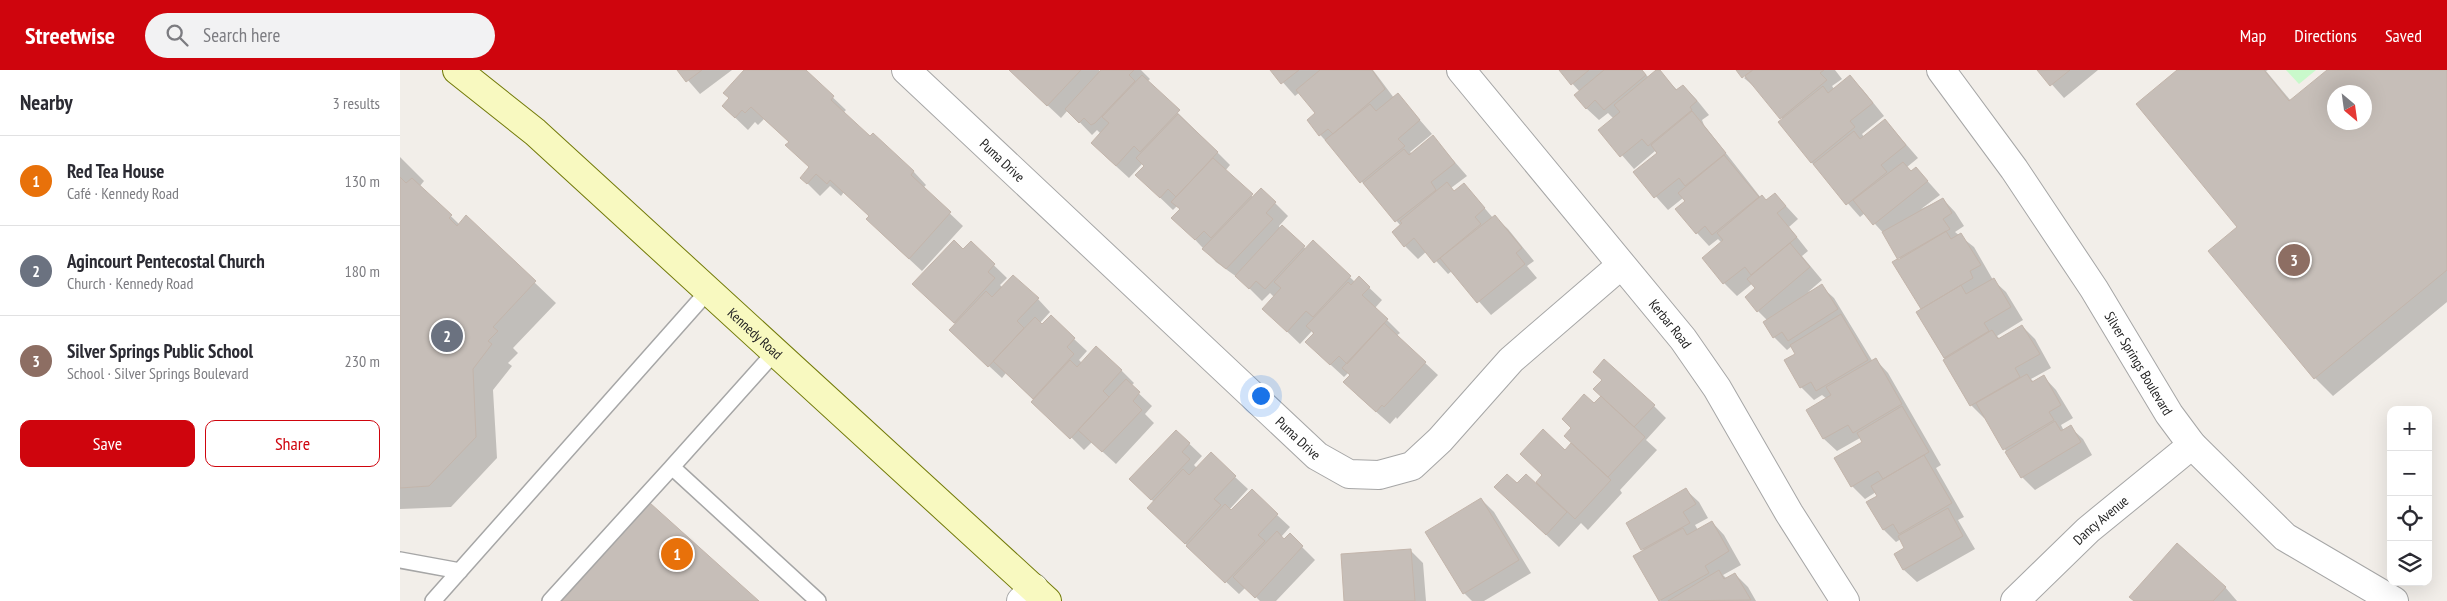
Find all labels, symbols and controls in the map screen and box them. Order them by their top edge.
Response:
search box [145,13,495,58]
text: Streetwise [25,20,115,51]
icon: search [163,21,191,49]
text: Search here [203,23,280,47]
text: Map [2240,24,2266,47]
text: Directions [2294,24,2357,47]
text: Saved [2385,24,2422,47]
north arrow [2327,85,2372,130]
text: Nearby [20,89,73,116]
text: 3 results [333,93,380,113]
street label: Puma Drive [976,135,1029,186]
text: Red Tea House [67,159,164,183]
text: 1 [32,171,40,191]
text: 130 m [345,171,380,191]
text: Café · Kennedy Road [67,183,179,203]
pin: 3 [2278,241,2310,279]
text: Agincourt Pentecostal Church [67,249,265,273]
text: 2 [32,261,40,281]
text: 180 m [345,261,380,281]
text: Church · Kennedy Road [67,273,193,293]
street label: Kerbar Road [1645,295,1696,352]
street label: Kennedy Road [724,304,786,363]
street label: Silver Springs Boulevard [2101,308,2177,419]
pin: 2 [431,317,463,355]
text: Silver Springs Public School [67,339,253,363]
text: 3 [32,351,40,371]
text: 230 m [345,351,380,371]
text: School · Silver Springs Boulevard [67,363,249,383]
your location [1248,383,1274,409]
map controls [2387,406,2432,586]
button: + [2387,406,2432,451]
street label: Puma Drive [1272,413,1325,464]
button: Save [20,420,195,467]
button: Share [205,420,380,467]
button: − [2387,451,2432,496]
street label: Dancy Avenue [2069,492,2132,549]
button: locate [2387,496,2432,541]
pin: 1 [661,535,693,573]
button: layers [2387,541,2432,586]

